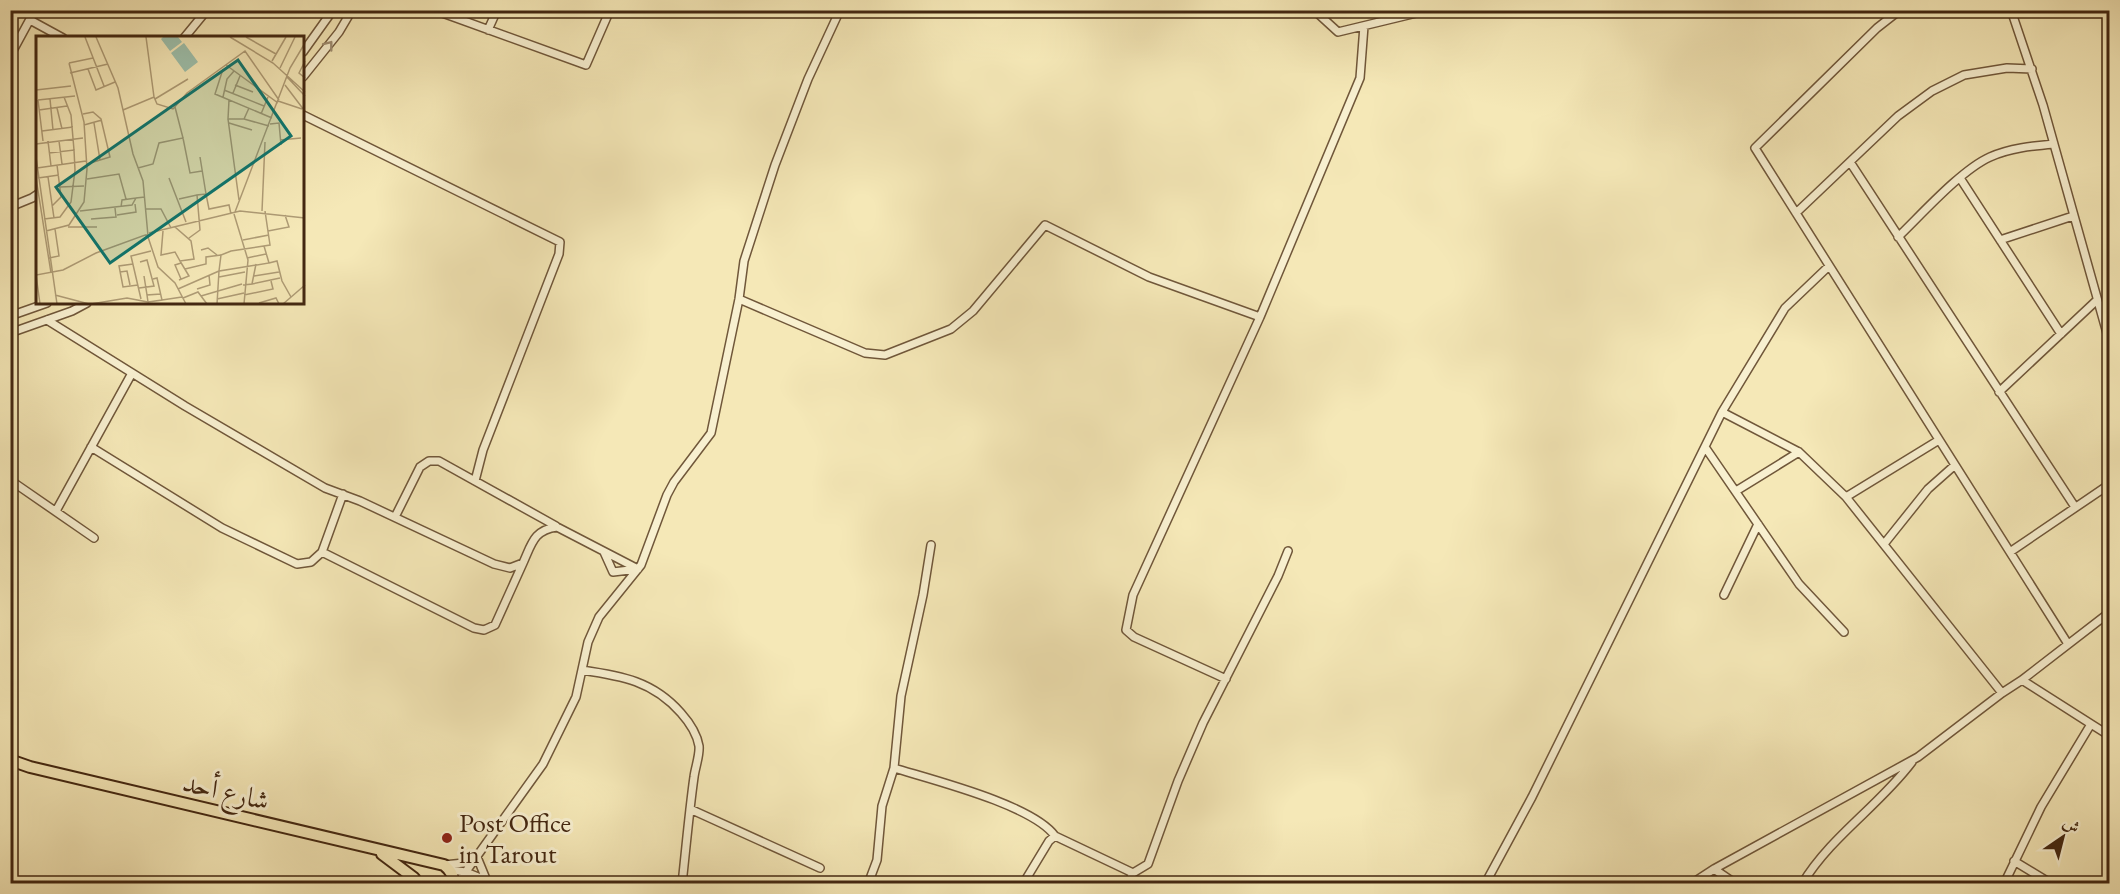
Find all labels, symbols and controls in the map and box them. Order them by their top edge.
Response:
inset map [36,36,304,304]
one-way arrow [321,41,332,52]
street label: شارع أحد [178,763,273,823]
place label: Post Office in Tarout [459,805,571,871]
north arrow [2033,807,2093,867]
text: ش [2059,812,2084,838]
marker: Post Office in Tarout [440,831,454,845]

